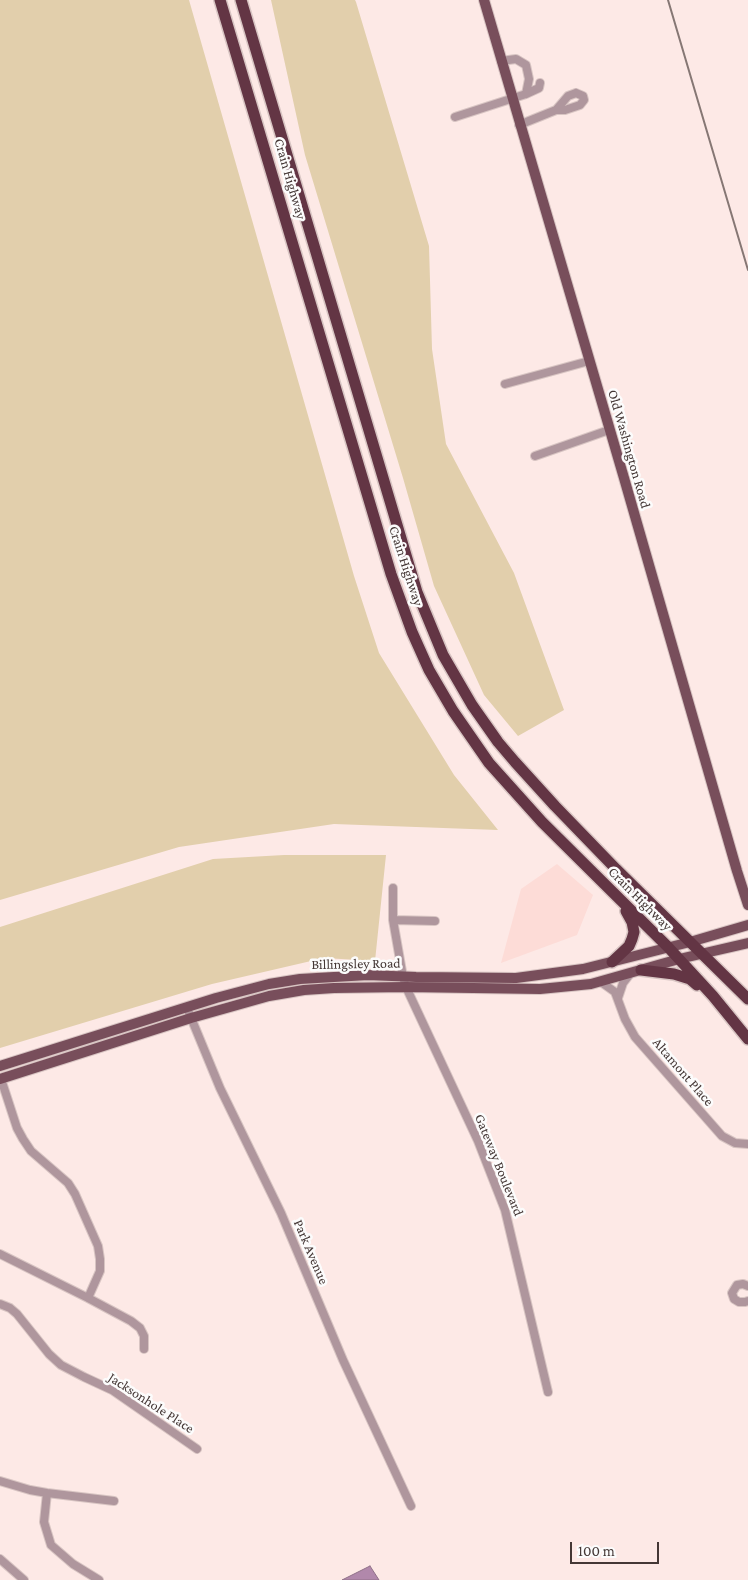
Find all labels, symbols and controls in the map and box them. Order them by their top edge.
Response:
street label: Crain Highway [270,137,310,221]
street label: Old Washington Road [604,388,654,510]
street label: Crain Highway [385,524,427,608]
street label: Crain Highway [605,864,675,934]
street label: Billingsley Road [311,955,401,973]
street label: Altamont Place [649,1035,717,1109]
street label: Gateway Boulevard [471,1112,527,1218]
street label: Park Avenue [290,1217,332,1287]
street label: Jacksonhole Place [105,1369,197,1437]
scale bar [573,1532,662,1564]
text: 100 m [578,1543,615,1559]

